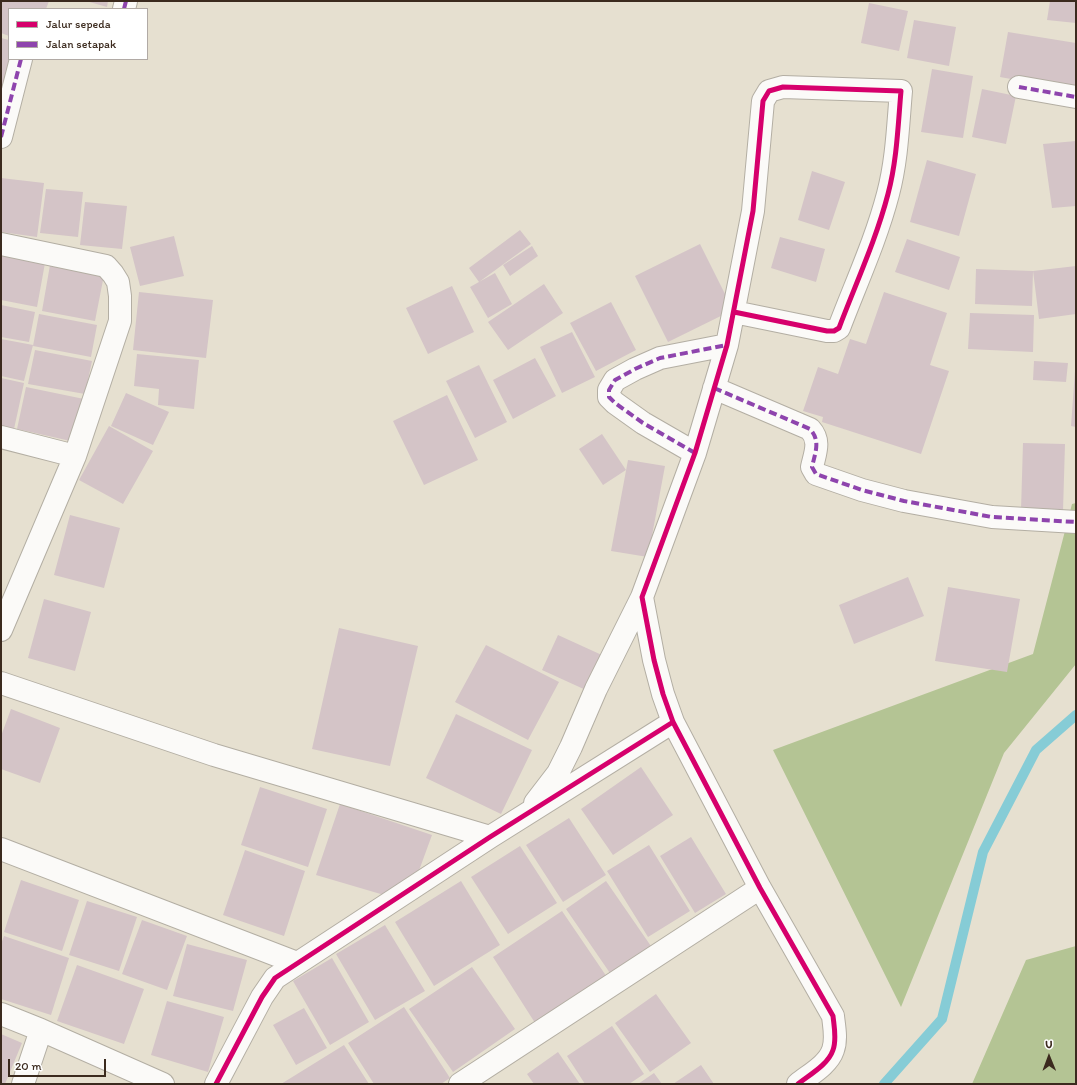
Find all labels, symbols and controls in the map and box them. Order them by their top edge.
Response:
legend [8,8,148,60]
text: Jalur sepeda [46,17,111,31]
text: Jalan setapak [46,37,116,51]
north arrow [1029,1037,1069,1077]
text: U [1045,1038,1053,1051]
scale bar [10,1051,108,1077]
text: 20 m [15,1059,42,1073]

